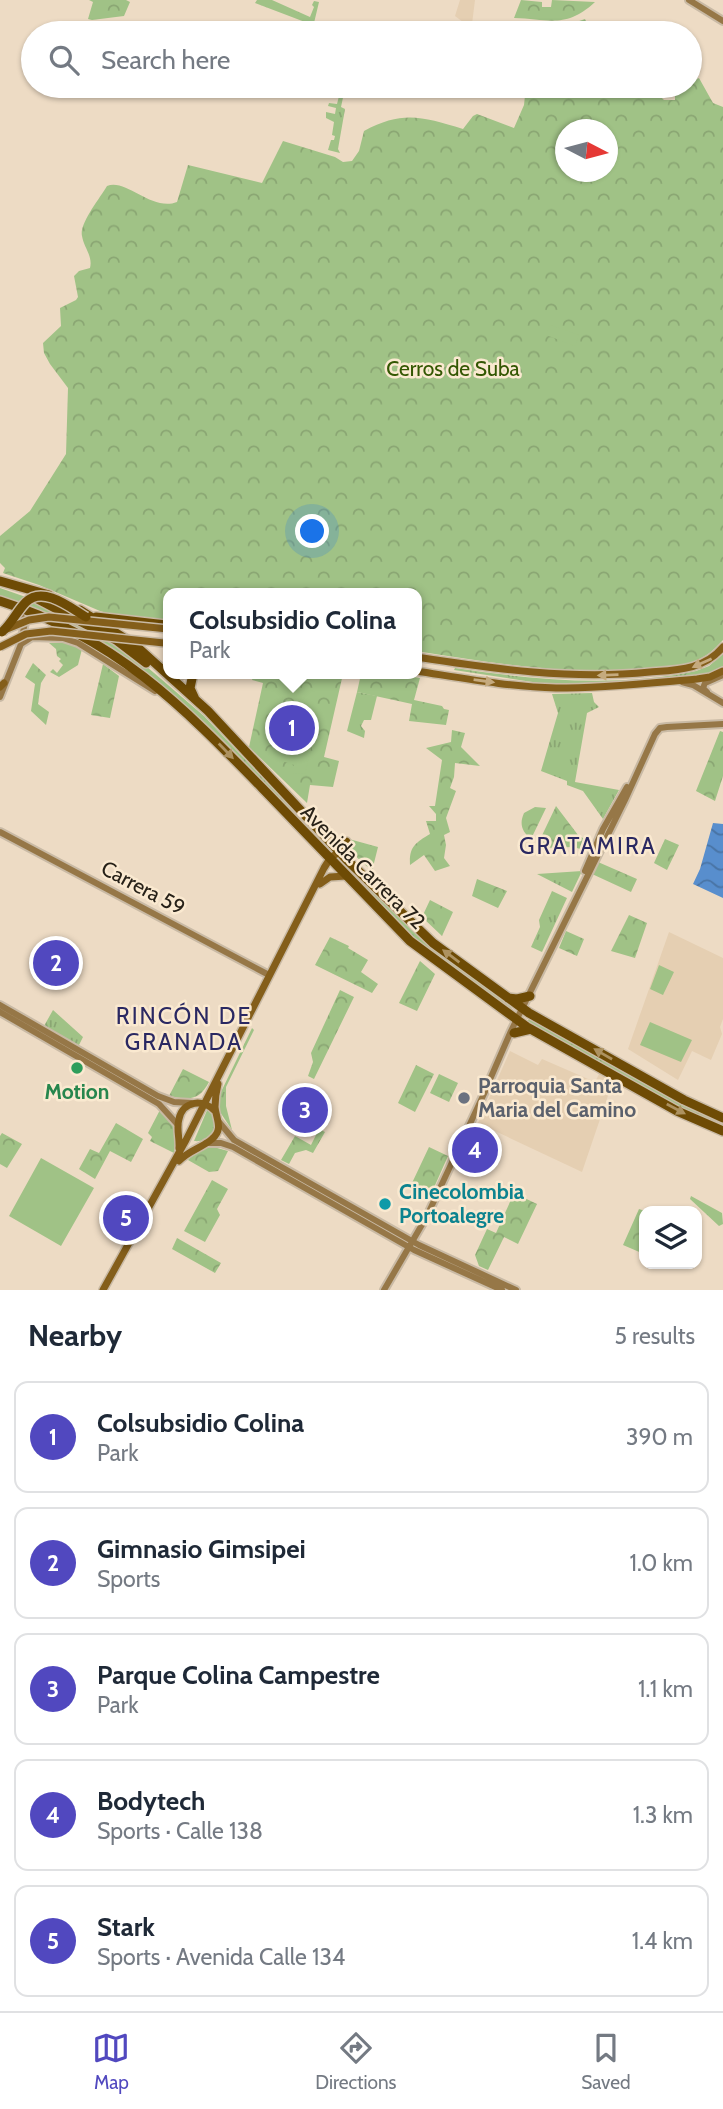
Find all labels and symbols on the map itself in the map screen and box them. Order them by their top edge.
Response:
north arrow [555,119,618,182]
park label: Cerros de Suba [386,356,520,381]
your location [295,514,329,548]
one-way arrow [692,657,712,669]
one-way arrow [597,670,619,681]
one-way arrow [473,675,495,686]
pin: 1 [269,702,315,754]
one-way arrow [218,743,235,760]
street label: Avenida Carrera 72 [296,799,431,934]
district label: GRATAMIRA [519,832,657,860]
street label: Carrera 59 [97,855,189,920]
pin: 2 [33,937,79,989]
one-way arrow [442,949,460,963]
district label: RINCÓN DE GRANADA [116,1002,252,1056]
one-way arrow [594,1048,613,1060]
marker: Motion [69,1060,85,1076]
place label: Parroquia Santa Maria del Camino [478,1073,636,1122]
place label: Motion [45,1079,109,1104]
pin: 3 [282,1084,328,1136]
marker: Parroquia Santa Maria del Camino [456,1090,472,1106]
one-way arrow [666,1103,685,1115]
pin: 4 [452,1124,498,1176]
place label: Cinecolombia Portoalegre [399,1179,525,1228]
pin: 5 [103,1192,149,1244]
marker: Cinecolombia Portoalegre [377,1196,393,1212]

